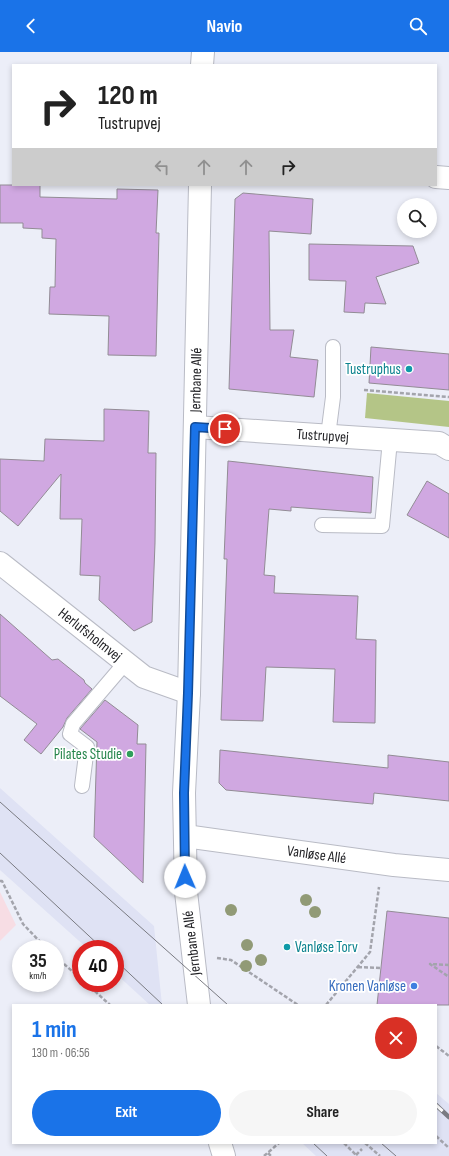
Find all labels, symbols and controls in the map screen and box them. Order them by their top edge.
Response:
icon: back [20,15,42,37]
icon: search [407,15,429,37]
text: Navio [207,16,242,37]
text: 120 m [98,79,158,112]
icon: right [32,80,84,132]
text: Tustrupvej [98,113,161,134]
icon: left [151,156,173,178]
icon: ahead [193,156,215,178]
icon: ahead [235,156,257,178]
icon: right [277,156,299,178]
map controls [397,198,437,238]
button: search [397,198,437,238]
street label: Jernbane Allé [186,347,206,414]
place label: Tustruphus [345,360,401,379]
marker: Tustruphus [404,364,414,374]
pin [208,412,242,446]
icon: arrive [214,418,236,440]
street label: Tustrupvej [296,424,350,447]
street label: Herlufsholmvej [54,603,126,666]
place label: Pilates Studie [54,745,122,764]
marker: Pilates Studie [125,749,135,759]
street label: Vanløse Allé [286,841,348,868]
position arrow [164,856,206,898]
street label: Jernbane Allé [179,910,206,977]
place label: Vanløse Torv [295,938,358,957]
speed limit sign: 40 [72,940,124,992]
marker: Vanløse Torv [282,942,292,952]
text: 35 [29,949,47,973]
text: km/h [29,970,47,982]
place label: Kronen Vanløse [329,977,406,996]
marker: Kronen Vanløse [409,981,419,991]
text: 1 min [32,1015,77,1044]
button: close [375,1017,417,1059]
text: 130 m · 06:56 [32,1045,90,1061]
button: Exit [32,1090,221,1136]
button: Share [229,1090,417,1136]

